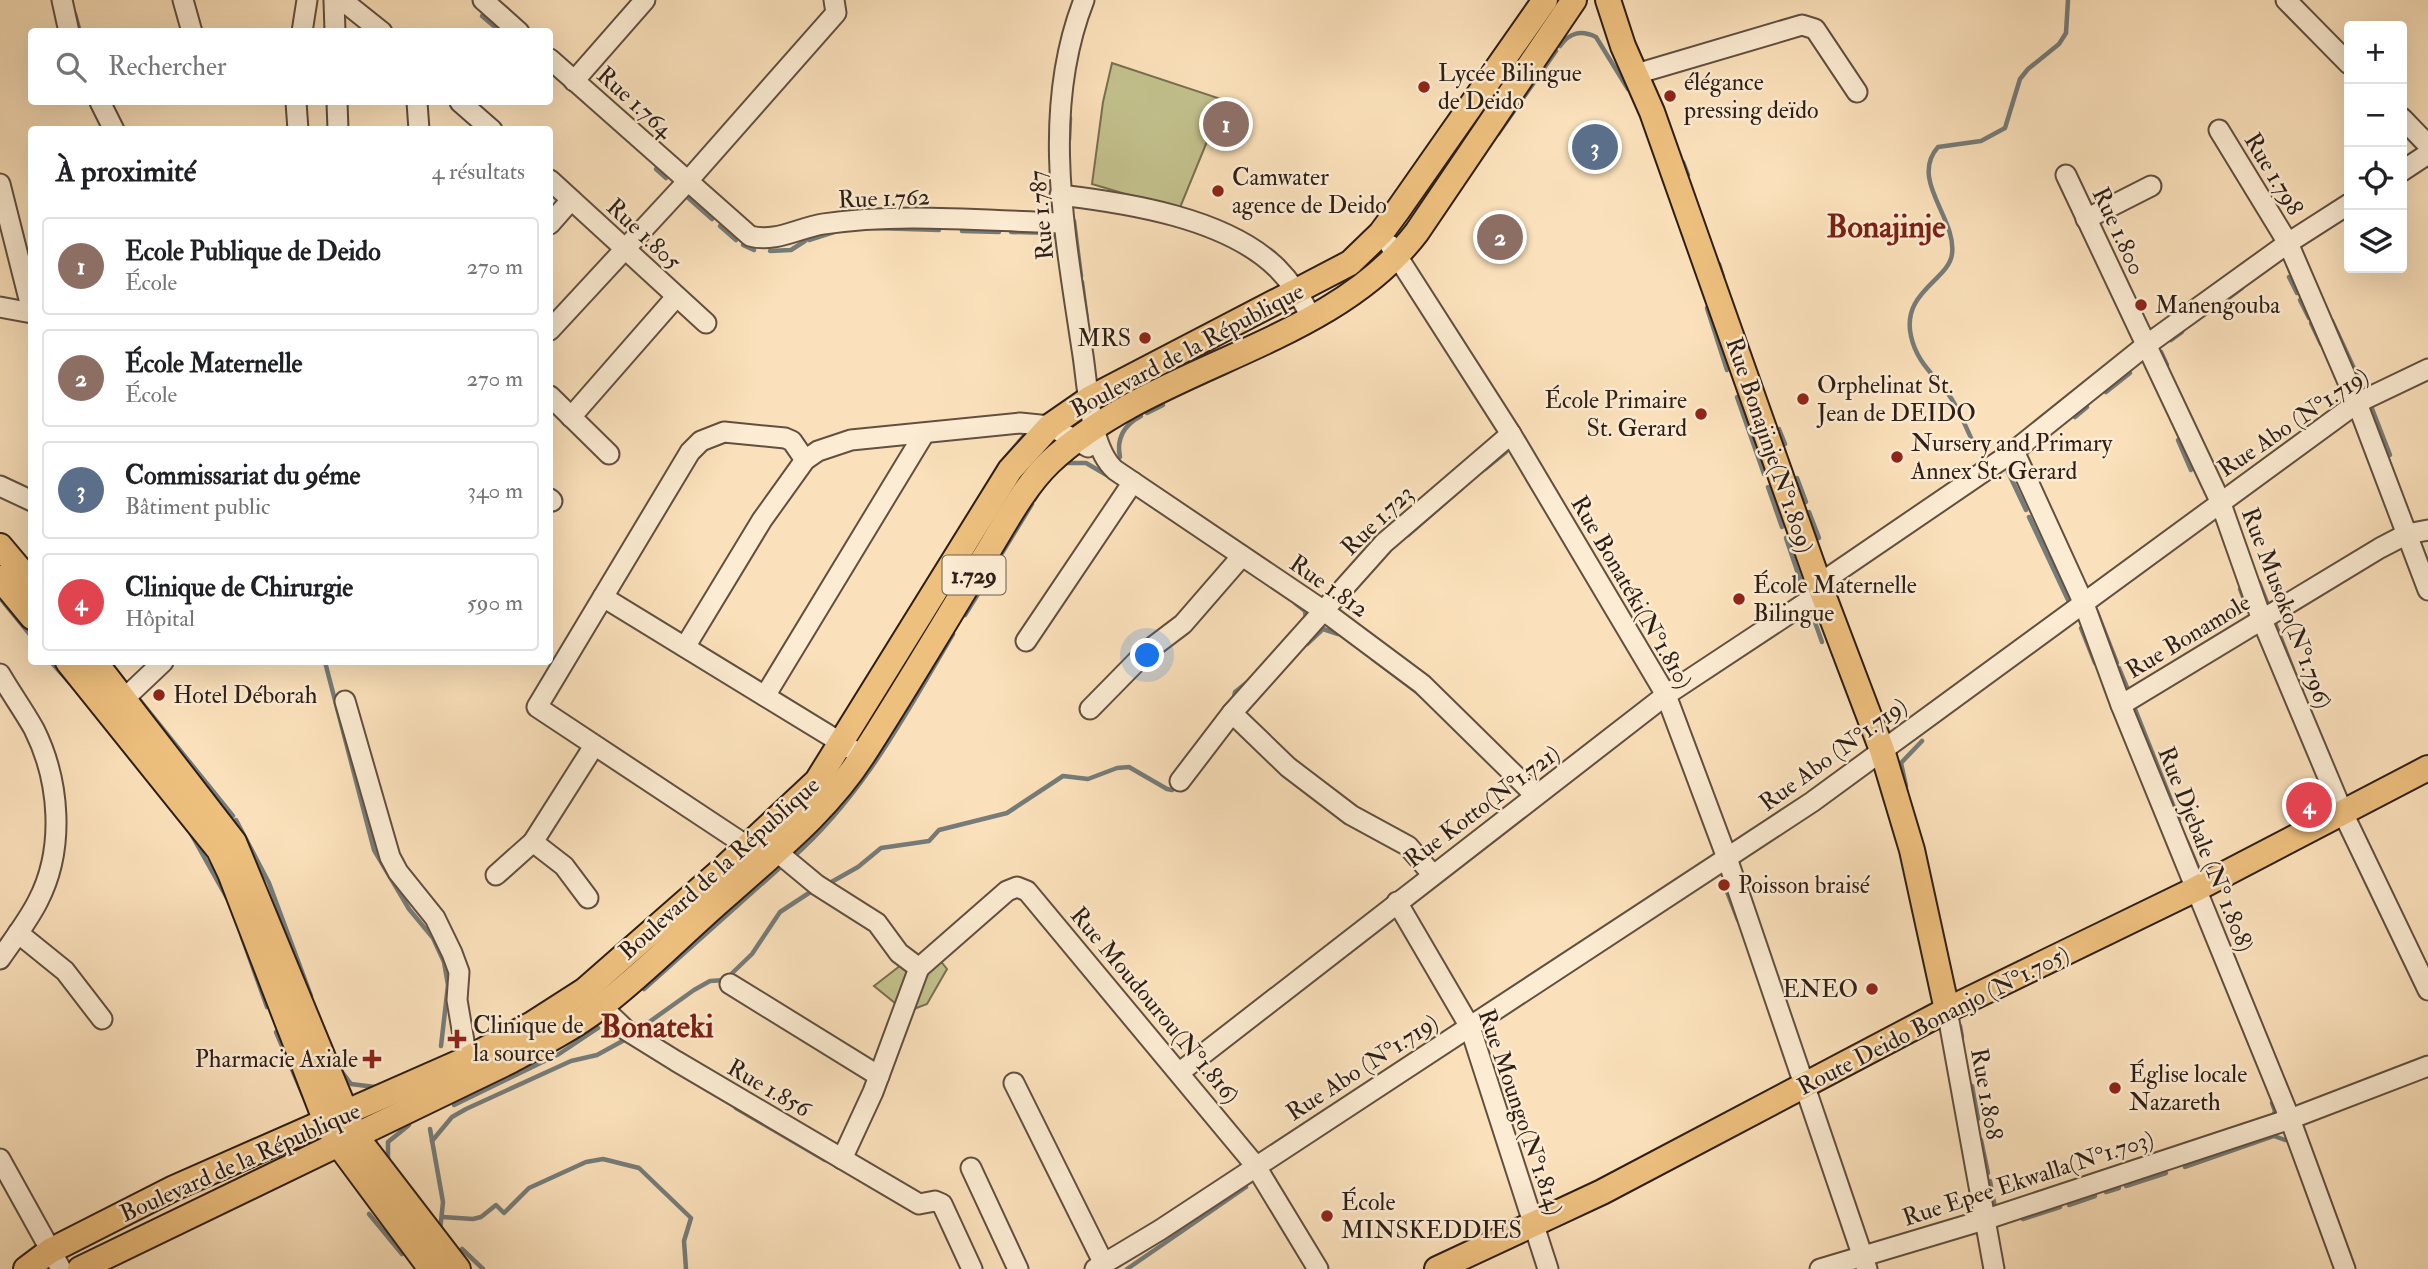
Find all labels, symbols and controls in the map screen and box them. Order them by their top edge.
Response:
map controls [2344,21,2407,273]
button: + [2344,21,2407,84]
search box [28,28,553,105]
icon: search [52,48,90,86]
text: Rechercher [108,51,227,83]
place label: Lycée Bilingue de Deido [1438,58,1582,117]
street label: Rue 1.764 [590,60,680,146]
place label: élégance pressing deïdo [1683,67,1819,126]
marker: Lycée Bilingue de Deido [1416,79,1432,95]
button: − [2344,84,2407,147]
marker: élégance pressing deïdo [1662,88,1678,104]
pin: 1 [1203,98,1249,150]
pin: 3 [1572,121,1618,173]
street label: Rue 1.798 [2237,127,2310,221]
button: locate [2344,147,2407,210]
text: À proximité [56,153,196,190]
text: 4 résultats [432,157,525,186]
place label: Camwater agence de Deido [1232,162,1387,221]
street label: Rue 1.787 [1022,169,1061,261]
street label: Rue 1.762 [837,181,931,216]
street label: Rue 1.800 [2085,182,2152,280]
marker: Camwater agence de Deido [1210,183,1226,199]
street label: Rue 1.805 [600,192,688,277]
district label: Bonajinje [1826,207,1946,247]
button: layers [2344,210,2407,273]
pin: 2 [1477,211,1523,263]
text: Ecole Publique de Deido [125,236,381,268]
text: 1 [77,252,85,281]
text: 270 m [466,252,523,281]
text: École [125,268,177,297]
street label: Boulevard de la République [1065,276,1309,425]
place label: Manengouba [2155,290,2281,321]
marker: Manengouba [2133,297,2149,313]
place label: MRS [1077,323,1131,354]
marker: MRS [1137,330,1153,346]
street label: Rue Bonajinje(N°1.809) [1718,333,1821,557]
text: École Maternelle [125,348,302,380]
street label: Rue Abo (N°1.719) [2212,361,2375,484]
text: 2 [75,364,87,393]
text: 270 m [466,364,523,393]
place label: Orphelinat St. Jean de DEIDO [1816,370,1976,429]
text: École [125,380,177,409]
place label: École Primaire St. Gerard [1545,384,1687,444]
marker: Orphelinat St. Jean de DEIDO [1795,391,1811,407]
marker: École Primaire St. Gerard [1693,406,1709,422]
place label: Nursery and Primary Annex St. Gerard [1910,428,2113,487]
marker: Nursery and Primary Annex St. Gerard [1889,449,1905,465]
text: Commissariat du 9éme [125,460,360,492]
text: 3 [77,476,85,505]
text: 340 m [467,476,523,505]
street label: Rue 1.723 [1335,478,1420,562]
street label: Rue Bonatéki(N°1.810) [1564,490,1699,694]
text: Bâtiment public [125,492,270,521]
street label: Rue Musoko(N°1.796) [2234,503,2339,713]
street label: Rue 1.812 [1283,548,1374,625]
road number: 1.729 [942,555,1006,594]
place label: École Maternelle Bilingue [1753,569,1917,629]
text: Clinique de Chirurgie [125,572,353,604]
street label: Rue Bonamole [2120,587,2256,686]
text: 4 [75,588,87,617]
text: 590 m [467,588,523,617]
marker: École Maternelle Bilingue [1731,591,1747,607]
text: Hôpital [125,604,195,633]
your location [1130,638,1164,672]
place label: Hotel Déborah [173,680,318,711]
marker: Hotel Déborah [151,687,167,703]
street label: Rue Abo (N°1.719) [1753,690,1913,818]
street label: Rue Kotto(N°1.721) [1399,738,1566,875]
street label: Rue Djebale (N° 1.808) [2150,742,2261,956]
street label: Boulevard de la République [612,770,826,967]
pin: 4 [2286,779,2332,831]
place label: Poisson braisé [1738,870,1871,901]
marker: Poisson braisé [1716,877,1732,893]
street label: Rue Moudourou(N°1.816) [1063,900,1246,1110]
street label: Route Deido Bonanjo (N°1.705) [1792,938,2074,1103]
place label: ENEO [1782,974,1858,1005]
marker: ENEO [1864,981,1880,997]
street label: Rue Moungo(N°1.814) [1471,1005,1570,1219]
district label: Bonateki [600,1007,714,1047]
street label: Rue Abo (N°1.719) [1280,1007,1444,1128]
place label: Clinique de la source [473,1010,584,1069]
marker: Clinique de la source [447,1029,467,1049]
place label: Pharmacie Axiale [195,1044,358,1075]
street label: Rue 1.808 [1963,1046,2010,1142]
marker: Pharmacie Axiale [364,1051,380,1067]
street label: Rue 1.856 [721,1052,818,1126]
place label: Église locale Nazareth [2129,1058,2247,1118]
marker: Église locale Nazareth [2107,1080,2123,1096]
street label: Boulevard de la République [115,1095,365,1229]
street label: Rue Epee Ekwalla(N°1.703) [1899,1123,2158,1234]
place label: École MINSKEDDIES [1341,1186,1522,1246]
marker: École MINSKEDDIES [1319,1208,1335,1224]

